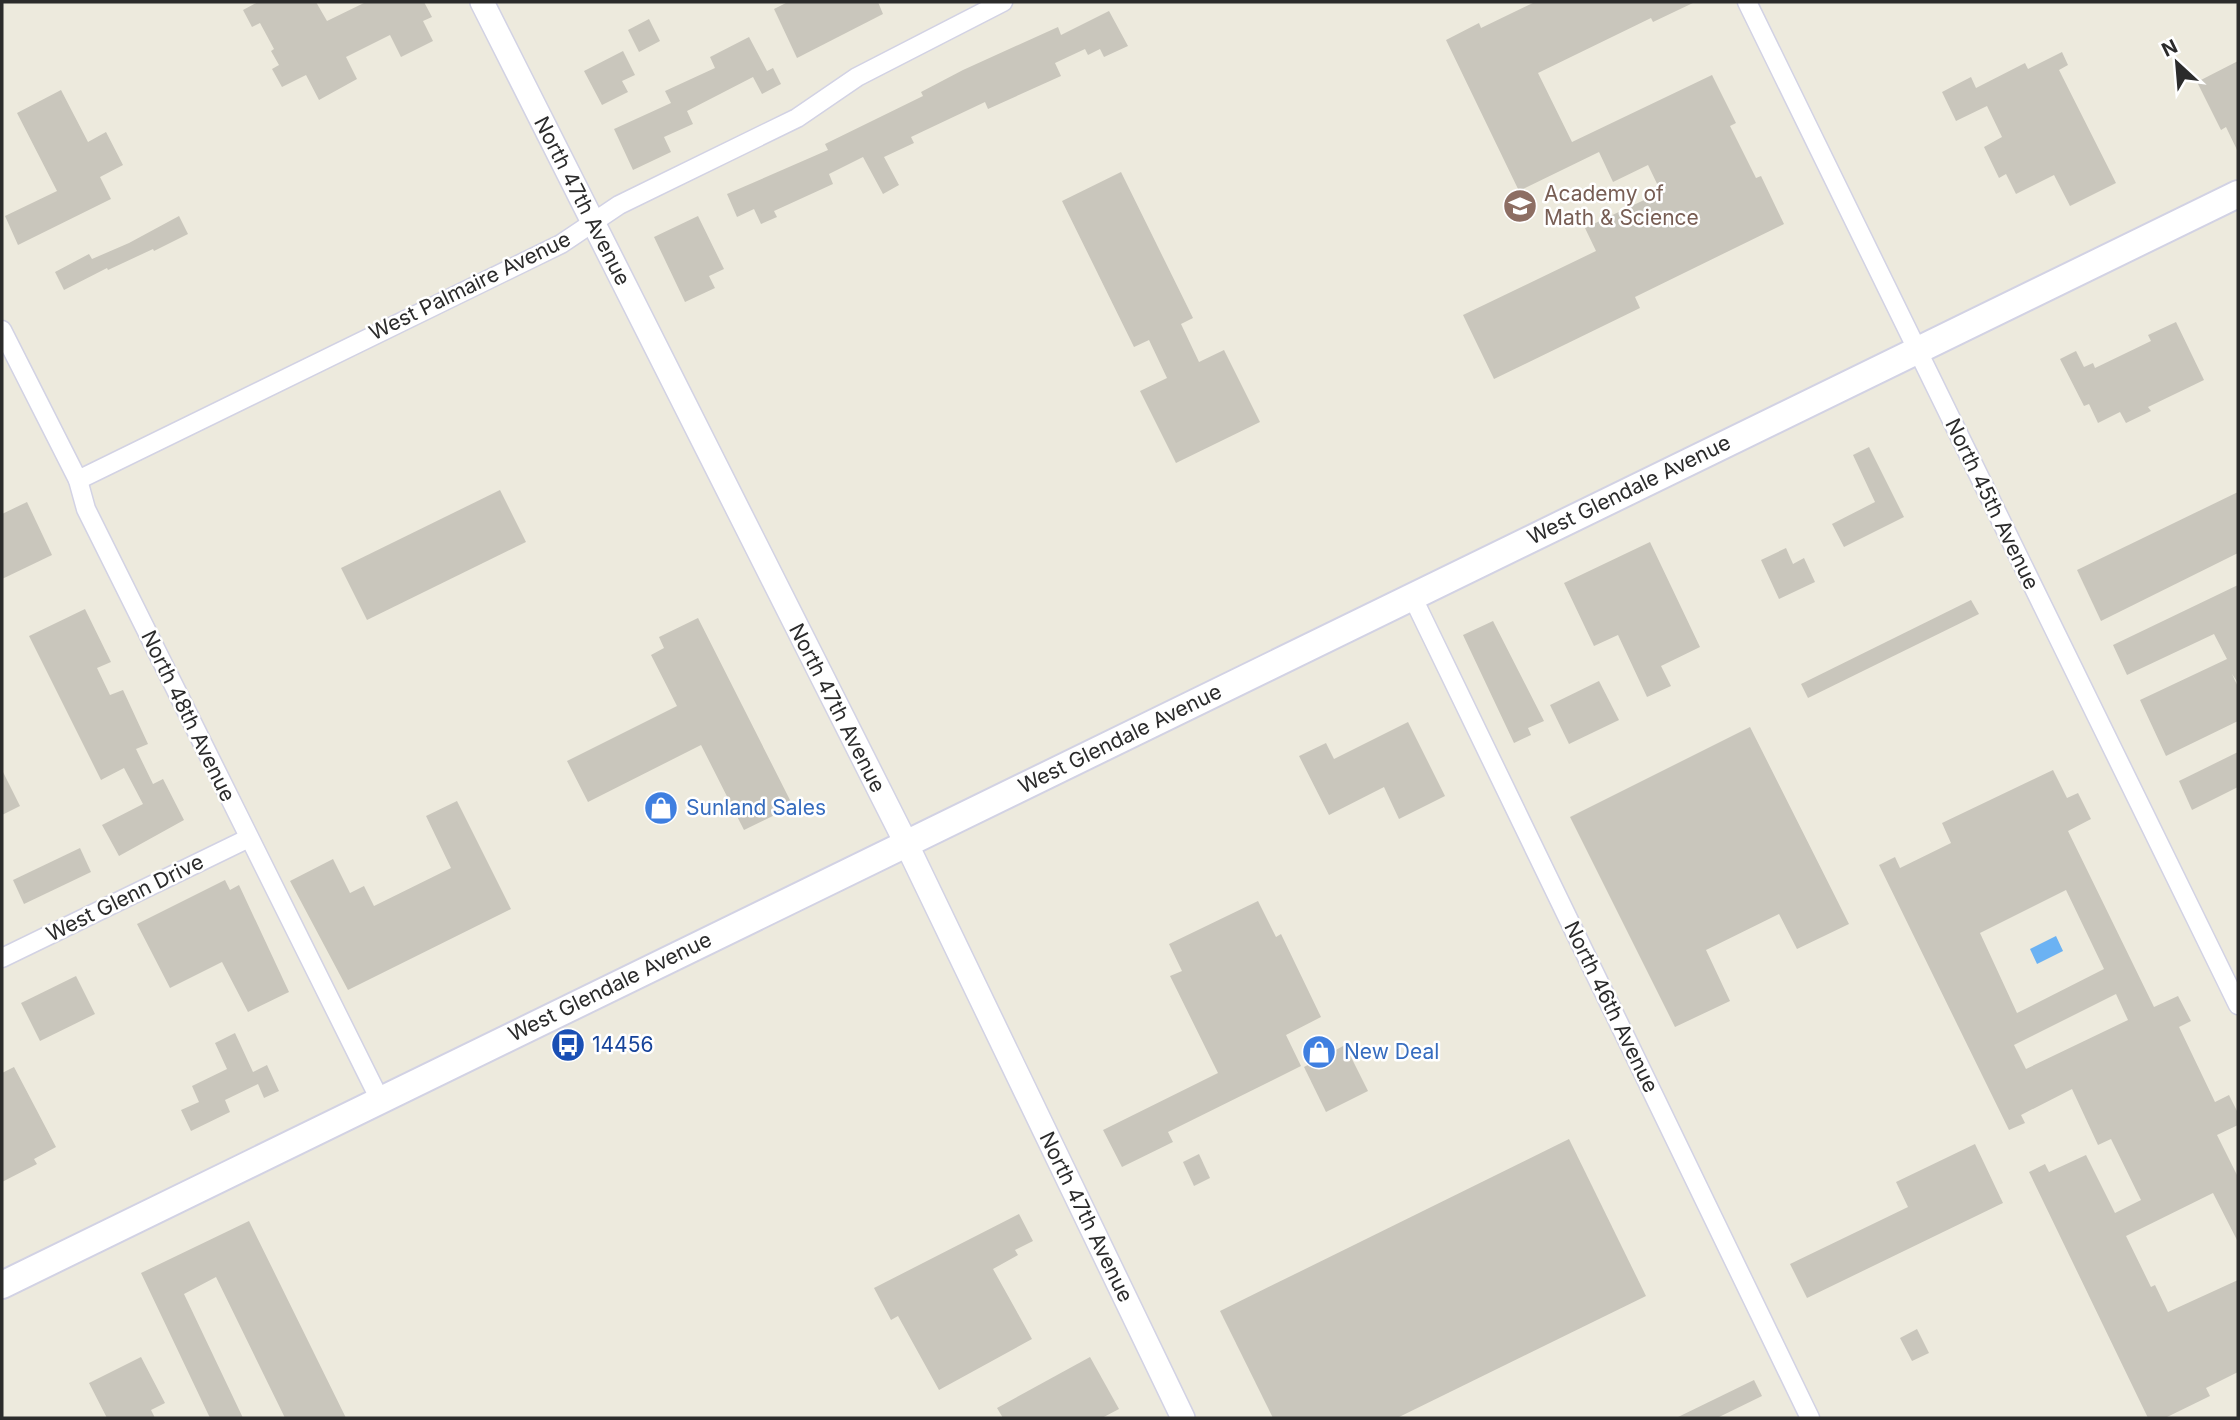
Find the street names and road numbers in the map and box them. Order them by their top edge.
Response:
street label: North 47th Avenue [529,112,636,289]
street label: West Palmaire Avenue [365,226,574,345]
street label: North 45th Avenue [1940,414,2045,593]
street label: West Glendale Avenue [1523,429,1734,550]
street label: North 47th Avenue [784,619,891,796]
street label: North 48th Avenue [136,626,241,805]
street label: West Glendale Avenue [1014,678,1225,799]
street label: West Glenn Drive [42,849,207,946]
street label: North 46th Avenue [1559,917,1664,1096]
street label: West Glendale Avenue [504,926,715,1047]
street label: North 47th Avenue [1034,1128,1139,1306]

